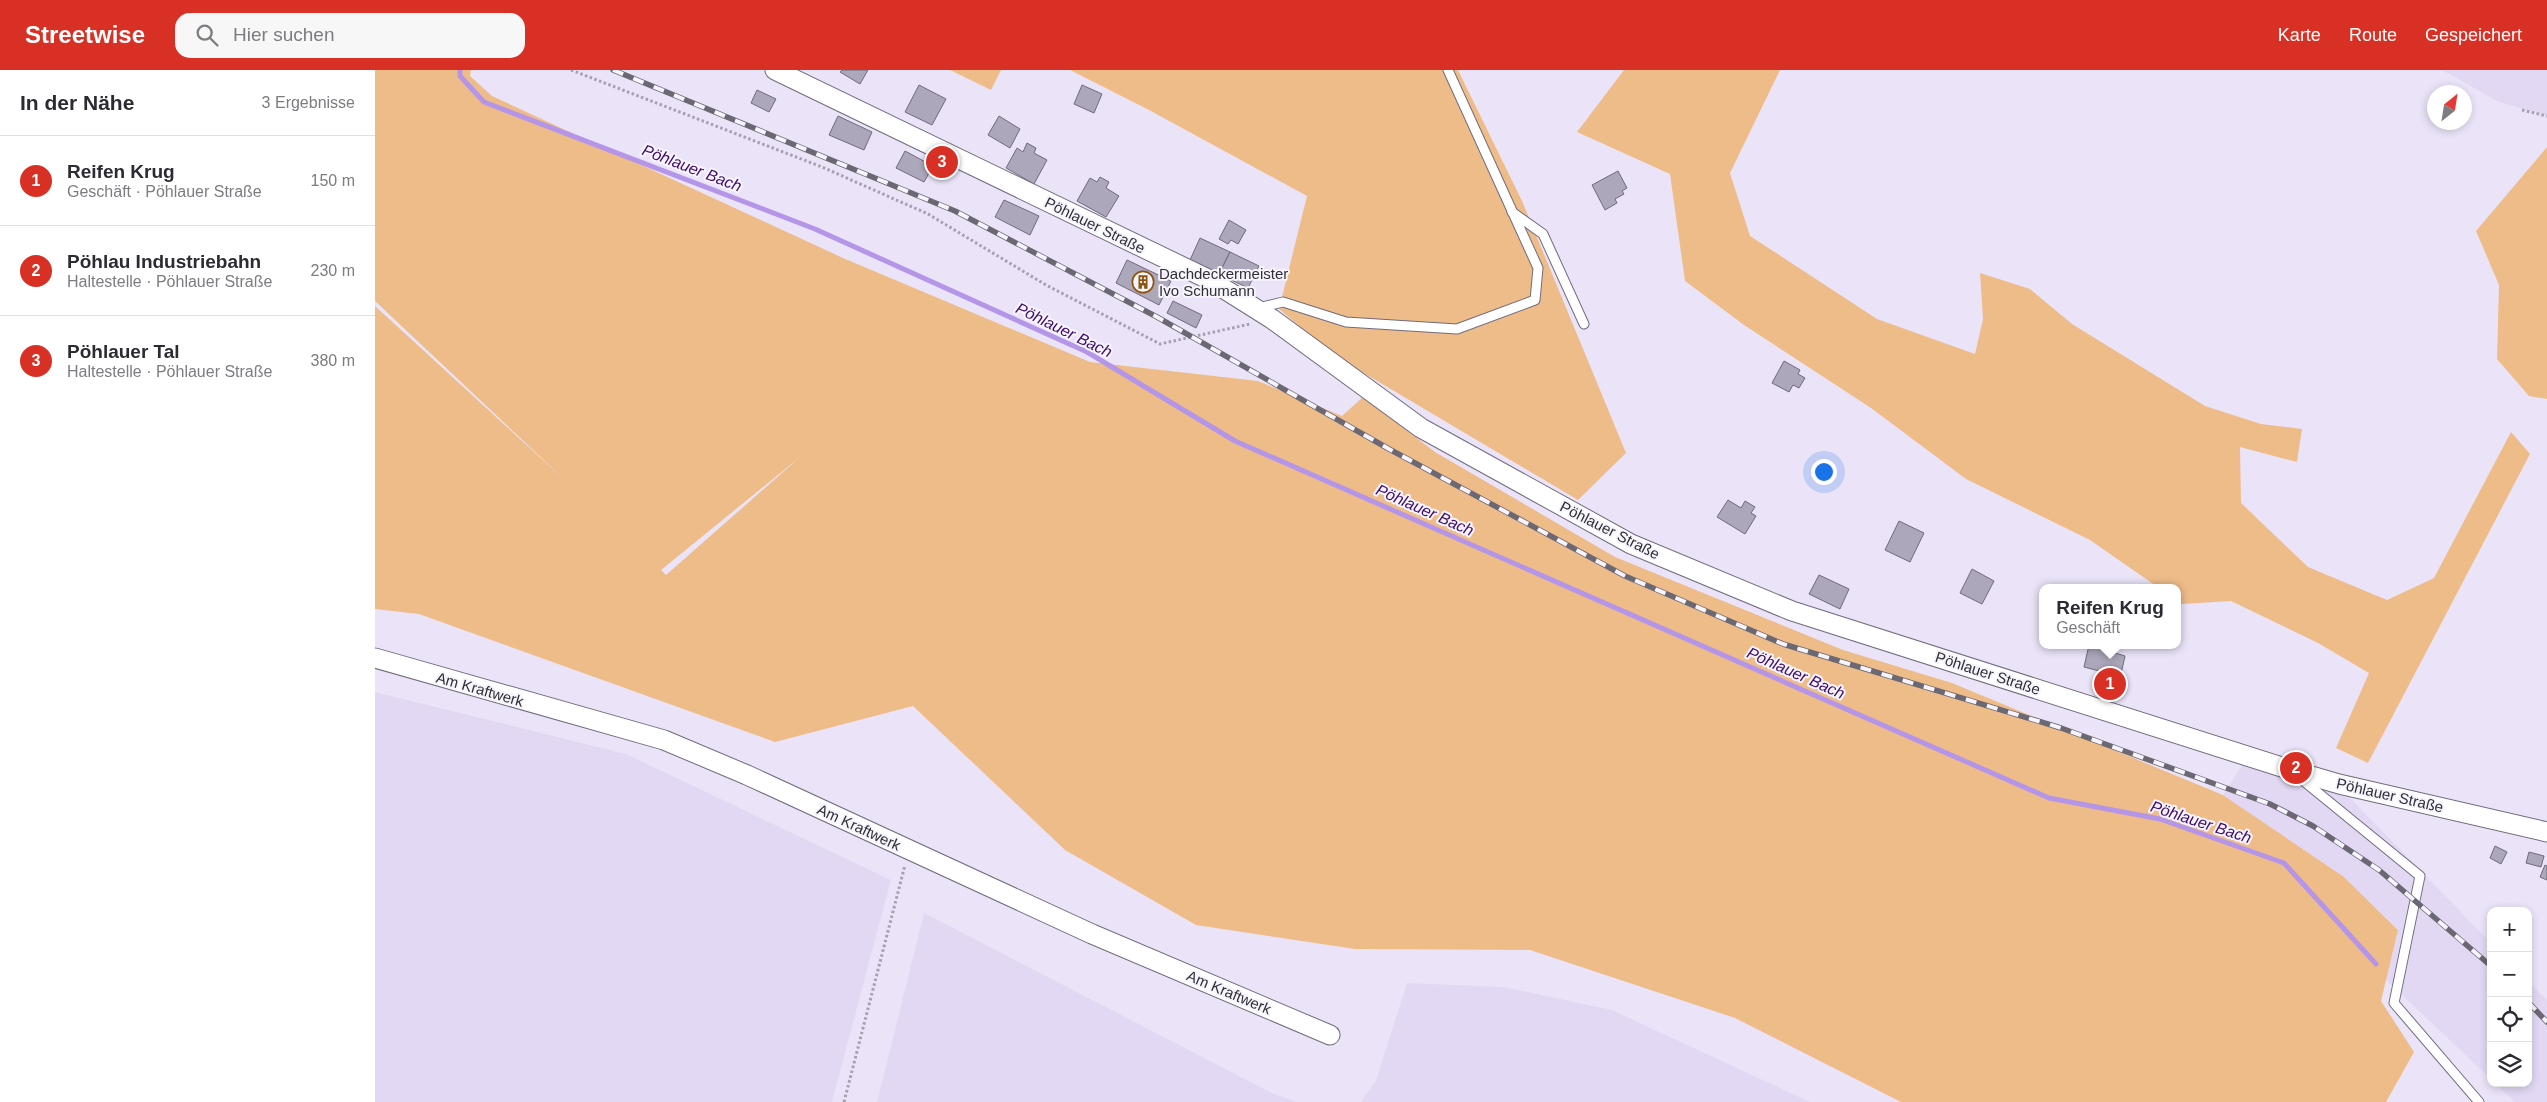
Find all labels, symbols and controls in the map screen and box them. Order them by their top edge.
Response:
search box [175,13,525,58]
text: Streetwise [25,21,145,48]
icon: search [193,21,221,49]
text: Hier suchen [233,24,334,45]
text: Karte [2278,25,2321,45]
text: Route [2349,25,2397,45]
text: Gespeichert [2425,25,2522,45]
north arrow [2427,85,2472,130]
text: In der Nähe [20,91,134,114]
text: 3 Ergebnisse [262,94,355,111]
water label: Pöhlauer Bach [640,141,744,195]
pin: 3 [926,143,958,181]
text: Reifen Krug [67,161,175,182]
text: 1 [32,172,40,189]
text: 150 m [311,172,355,189]
text: Geschäft · Pöhlauer Straße [67,183,262,200]
street label: Pöhlauer Straße [1042,193,1148,257]
text: Pöhlau Industriebahn [67,251,261,272]
text: 2 [32,262,40,279]
text: 230 m [311,262,355,279]
place label: Dachdeckermeister Ivo Schumann [1159,265,1288,299]
building icon: Dachdeckermeister Ivo Schumann [1131,270,1155,294]
text: Haltestelle · Pöhlauer Straße [67,273,272,290]
water label: Pöhlauer Bach [1013,299,1115,361]
text: Pöhlauer Tal [67,341,180,362]
text: 3 [32,352,40,369]
text: 380 m [311,352,355,369]
text: Haltestelle · Pöhlauer Straße [67,363,272,380]
your location [1811,459,1837,485]
water label: Pöhlauer Bach [1374,481,1476,539]
street label: Pöhlauer Straße [1557,498,1663,562]
popup [2039,584,2181,649]
text: Reifen Krug [2056,597,2164,618]
text: Geschäft [2056,619,2120,636]
water label: Pöhlauer Bach [1745,644,1847,702]
street label: Pöhlauer Straße [1933,648,2043,698]
pin: 1 [2094,665,2126,703]
street label: Am Kraftwerk [434,668,526,710]
pin: 2 [2280,749,2312,787]
street label: Pöhlauer Straße [2335,774,2445,816]
water label: Pöhlauer Bach [2148,798,2254,846]
street label: Am Kraftwerk [815,800,904,854]
map controls [2487,907,2532,1087]
button: + [2487,907,2532,952]
button: − [2487,952,2532,997]
street label: Am Kraftwerk [1184,967,1274,1018]
button: locate [2487,997,2532,1042]
button: layers [2487,1042,2532,1087]

